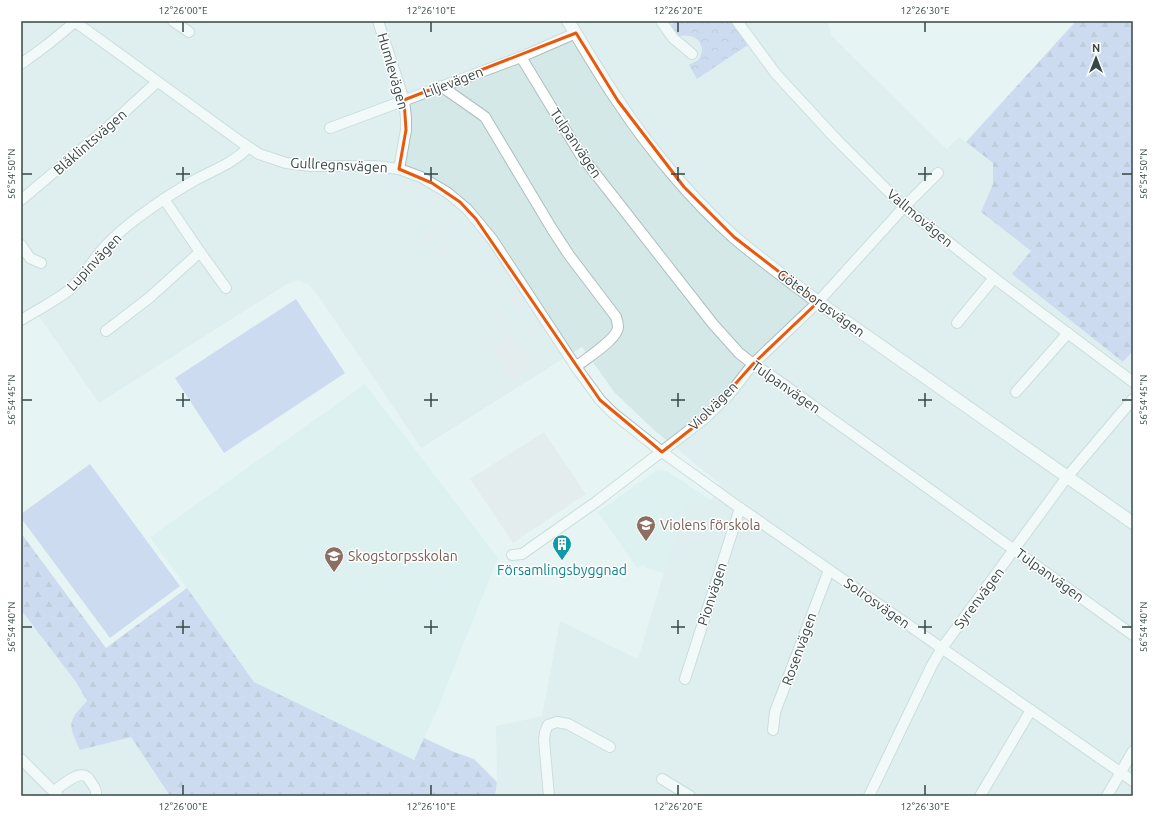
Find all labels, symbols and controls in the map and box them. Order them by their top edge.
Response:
text: 12°26'00"E [158,5,208,16]
text: 12°26'10"E [406,5,456,16]
text: 12°26'20"E [653,5,703,16]
text: 12°26'30"E [900,5,950,16]
street label: Humlevägen [374,31,412,111]
north arrow [1076,38,1116,78]
text: N [1092,42,1100,54]
street label: Liljevägen [421,63,485,101]
street label: Tulpanvägen [547,105,605,181]
street label: Blåklintsvägen [50,106,130,178]
text: 56°54'50"N [6,149,17,199]
text: 56°54'50"N [1138,149,1149,199]
street label: Gullregnsvägen [290,154,388,176]
street label: Vallmovägen [884,186,956,250]
street label: Lupinvägen [63,230,125,294]
street label: Göteborgsvägen [774,266,868,340]
street label: Tulpanvägen [749,357,823,417]
text: 56°54'45"N [6,375,17,425]
text: 56°54'45"N [1138,375,1149,425]
street label: Violvägen [685,378,741,434]
school or university icon: Violens förskola [635,514,657,542]
place label: Violens förskola [660,517,760,533]
building icon: Församlingsbyggnad [551,533,573,561]
school or university icon: Skogstorpsskolan [323,545,345,573]
street label: Tulpanvägen [1013,545,1087,605]
place label: Skogstorpsskolan [348,548,458,564]
street label: Pionvägen [694,560,730,628]
place label: Församlingsbyggnad [497,562,627,578]
street label: Syrenvägen [951,564,1007,632]
street label: Solrosvägen [841,574,913,632]
text: 56°54'40"N [6,602,17,652]
text: 56°54'40"N [1138,602,1149,652]
street label: Rosenvägen [778,610,820,688]
text: 12°26'00"E [158,801,208,812]
text: 12°26'10"E [406,801,456,812]
text: 12°26'20"E [653,801,703,812]
text: 12°26'30"E [900,801,950,812]

